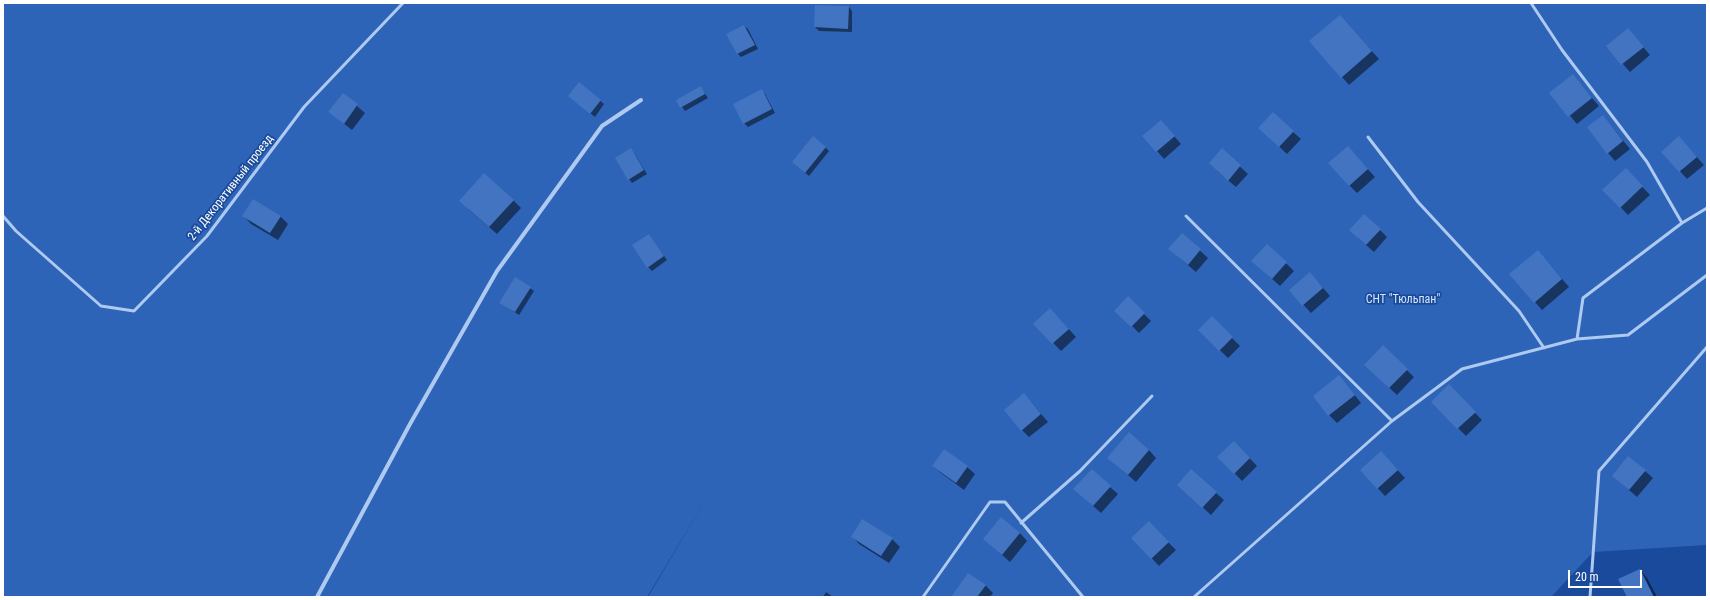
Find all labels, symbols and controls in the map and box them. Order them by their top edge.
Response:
street label: 2-й Декоративный проезд [185,132,277,244]
park label: СНТ "Тюльпан" [1366,293,1440,307]
scale bar [1570,562,1644,588]
text: 20 m [1575,570,1599,584]

